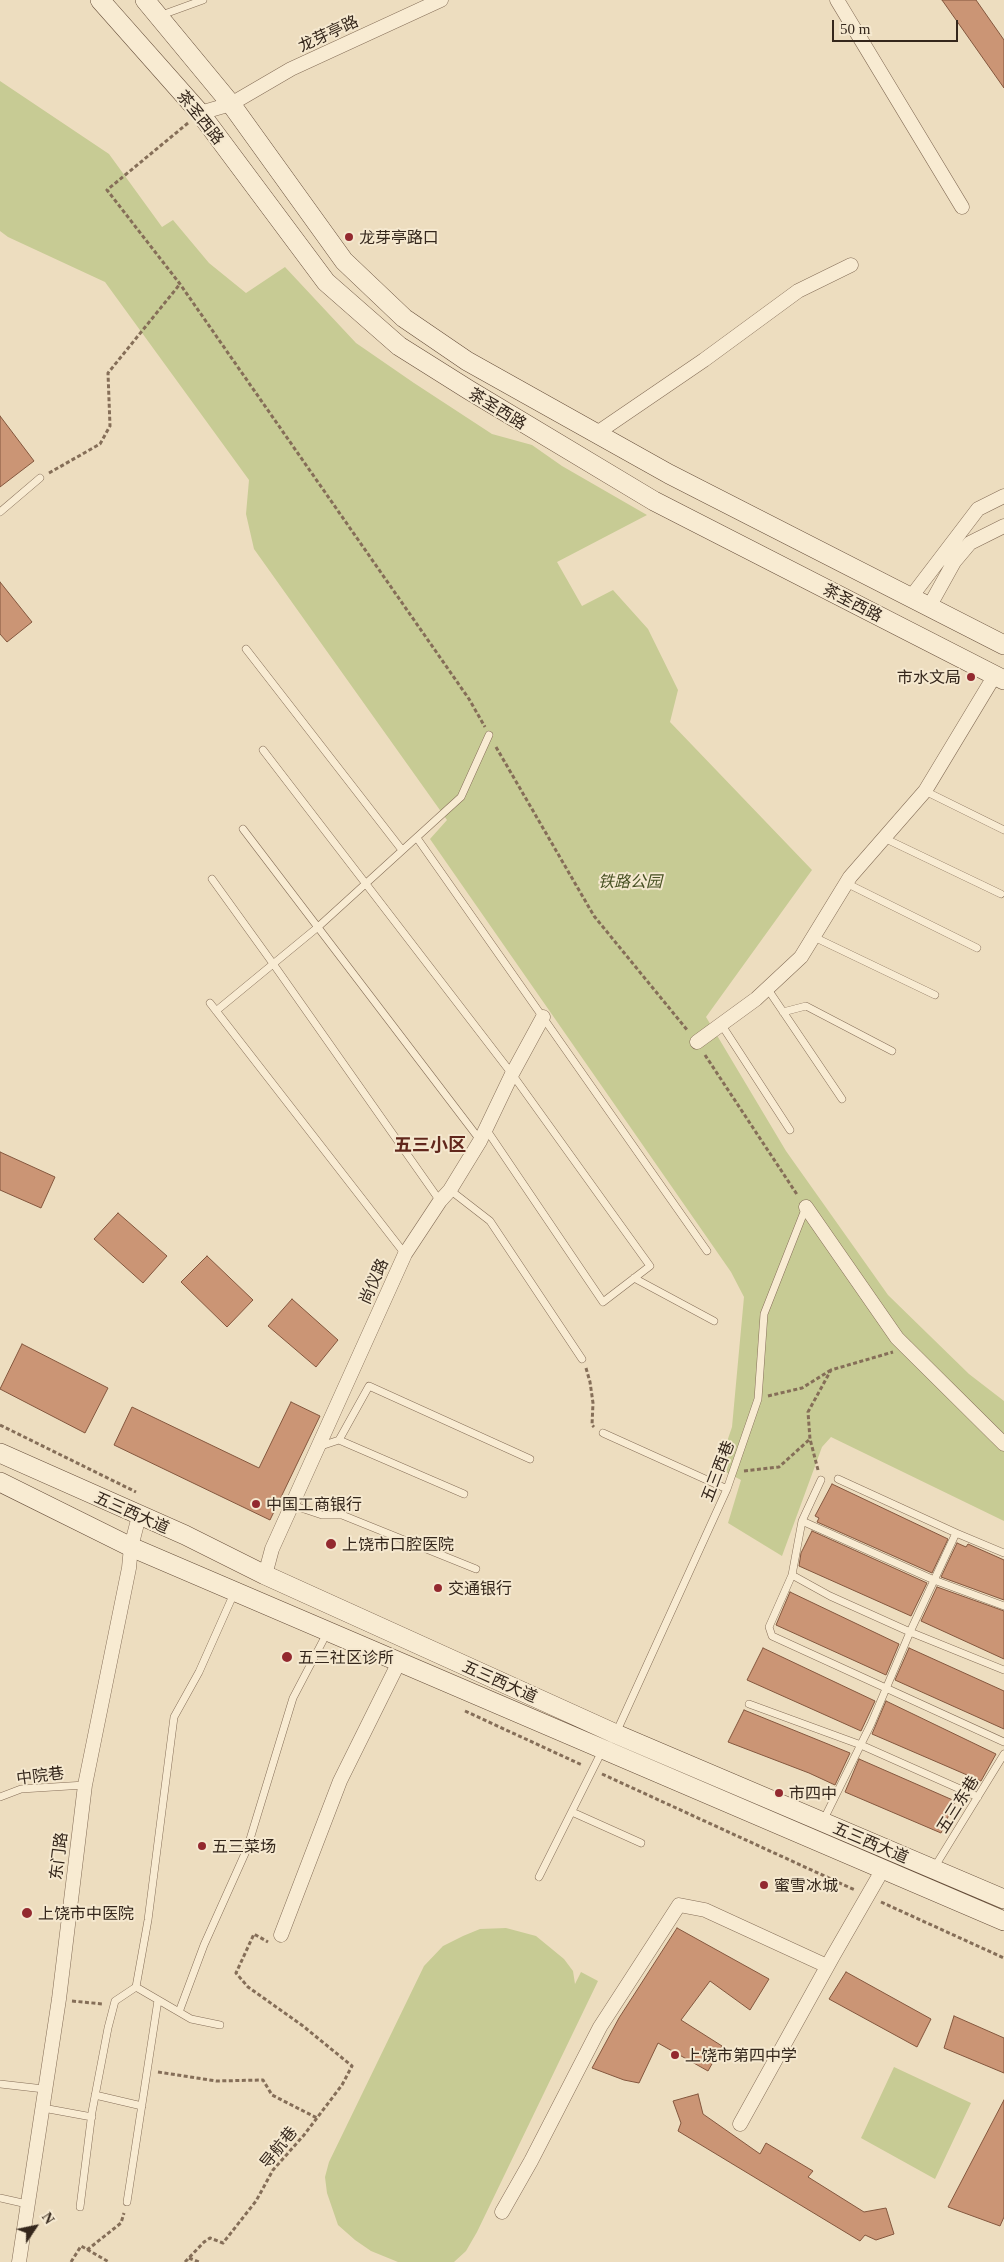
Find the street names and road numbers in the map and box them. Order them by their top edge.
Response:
street label: 龙芽亭路 [295,11,361,55]
street label: 茶圣西路 [173,86,229,148]
street label: 茶圣西路 [466,383,530,433]
street label: 茶圣西路 [820,579,886,625]
street label: 尚仪路 [354,1255,392,1307]
street label: 五三西巷 [697,1438,737,1504]
street label: 五三西大道 [92,1487,172,1537]
street label: 五三西大道 [460,1656,540,1706]
street label: 中院巷 [15,1763,65,1787]
street label: 五三东巷 [932,1772,982,1836]
street label: 五三西大道 [830,1818,912,1866]
street label: 东门路 [46,1831,70,1881]
street label: 导航巷 [255,2122,301,2172]

